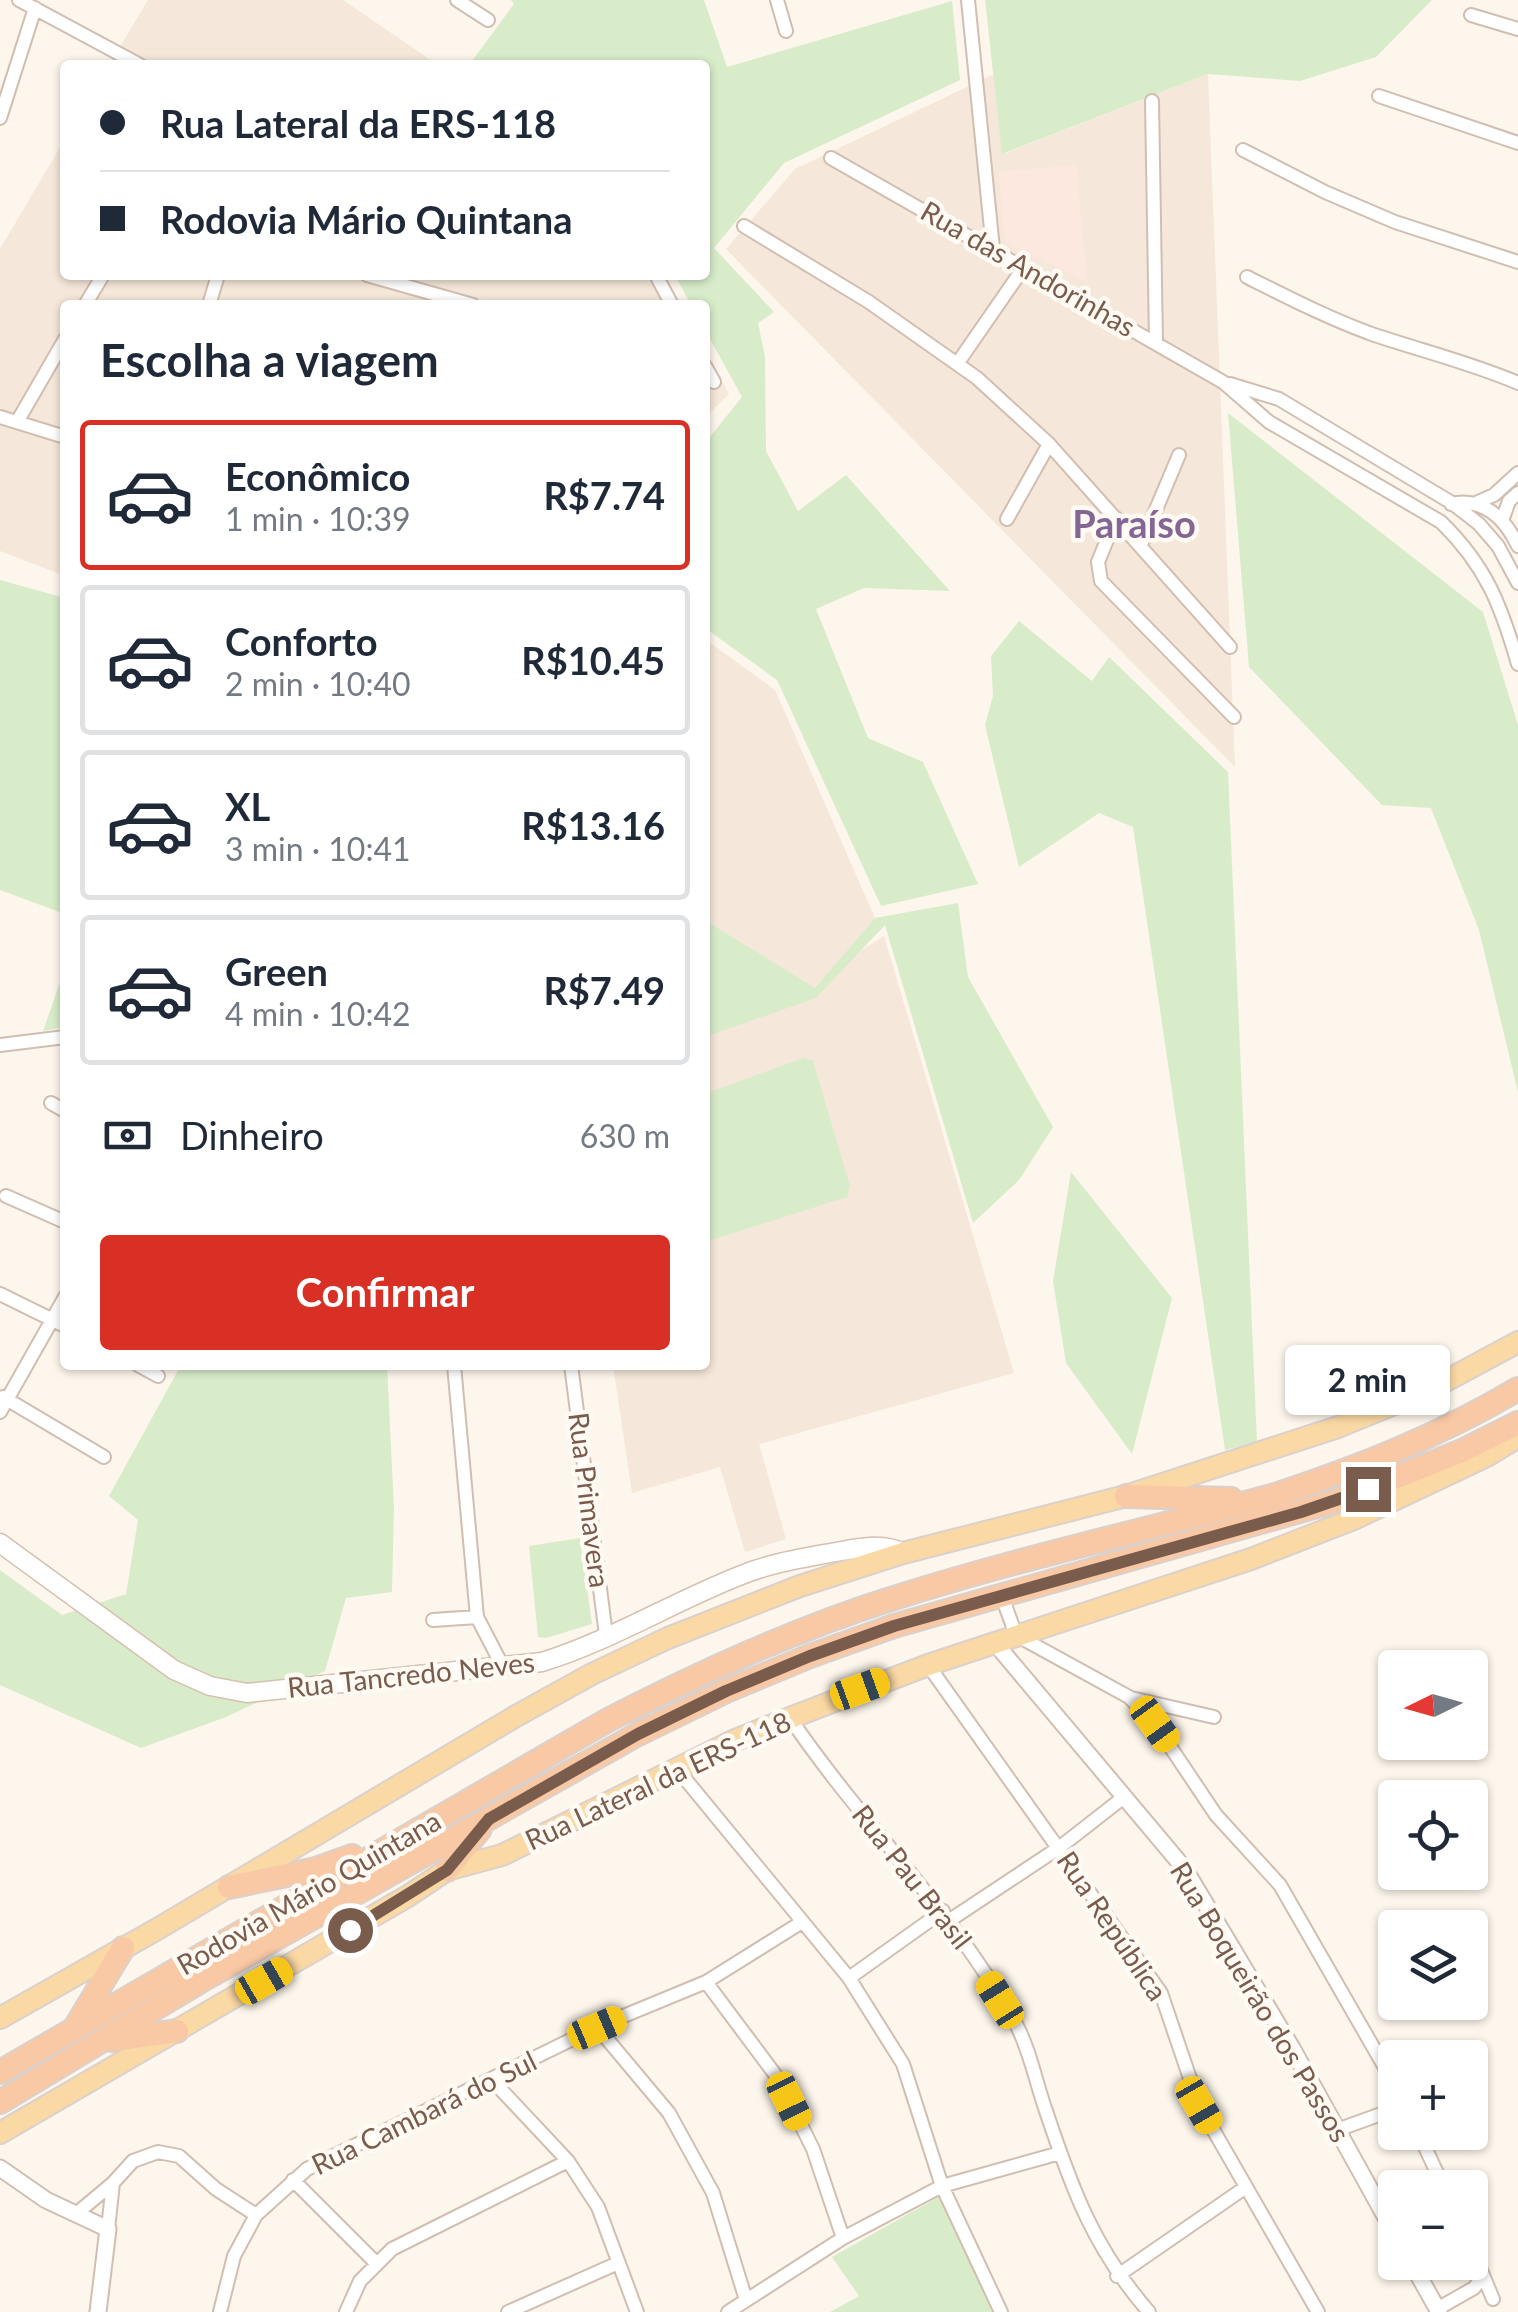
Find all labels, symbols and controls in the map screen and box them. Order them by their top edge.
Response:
text: Rua Lateral da ERS-118 [160,100,556,146]
street label: Rua das Andorinhas [915,193,1142,343]
text: Rodovia Mário Quintana [160,196,572,242]
text: Escolha a viagem [100,333,439,387]
icon: car [105,450,195,540]
text: Econômico [225,453,410,499]
text: R$7.74 [543,472,665,518]
text: 1 min · 10:39 [225,499,411,538]
district label: Paraíso [1072,500,1196,546]
icon: car [105,615,195,705]
text: Conforto [225,618,378,664]
text: R$10.45 [521,637,665,683]
text: 2 min · 10:40 [225,664,411,703]
icon: car [105,780,195,870]
text: XL [225,783,270,829]
text: R$13.16 [521,802,665,848]
text: 3 min · 10:41 [225,829,411,868]
icon: car [105,945,195,1035]
text: Green [225,948,328,994]
text: R$7.49 [543,967,665,1013]
text: 4 min · 10:42 [225,994,411,1033]
icon: cash [100,1108,155,1163]
text: Dinheiro [180,1112,324,1158]
text: 630 m [580,1116,670,1155]
button: Confirmar [100,1235,670,1350]
callout: 2 min [1286,1344,1450,1414]
text: 2 min [1328,1360,1407,1399]
street label: Rua Primavera [562,1410,618,1590]
route end [1346,1467,1391,1512]
street label: Rua Tancredo Neves [286,1644,536,1704]
north arrow [1378,1650,1488,1760]
map controls [1378,1650,1488,2280]
car [827,1665,893,1713]
car [1125,1691,1185,1757]
street label: Rua Lateral da ERS-118 [519,1704,796,1857]
button: locate [1378,1780,1488,1890]
street label: Rua Pau Brasil [846,1797,980,1955]
street label: Rodovia Mário Quintana [171,1803,446,1982]
street label: Rua República [1050,1844,1175,2007]
street label: Rua Boqueirão dos Passos [1164,1855,1358,2148]
route start [328,1908,373,1953]
button: layers [1378,1910,1488,2020]
car [231,1953,297,2009]
car [971,1967,1029,2033]
car [564,2002,630,2054]
button: + [1378,2040,1488,2150]
street label: Rua Cambará do Sul [306,2043,541,2181]
car [762,2067,816,2135]
car [1171,2072,1227,2138]
button: − [1378,2170,1488,2280]

